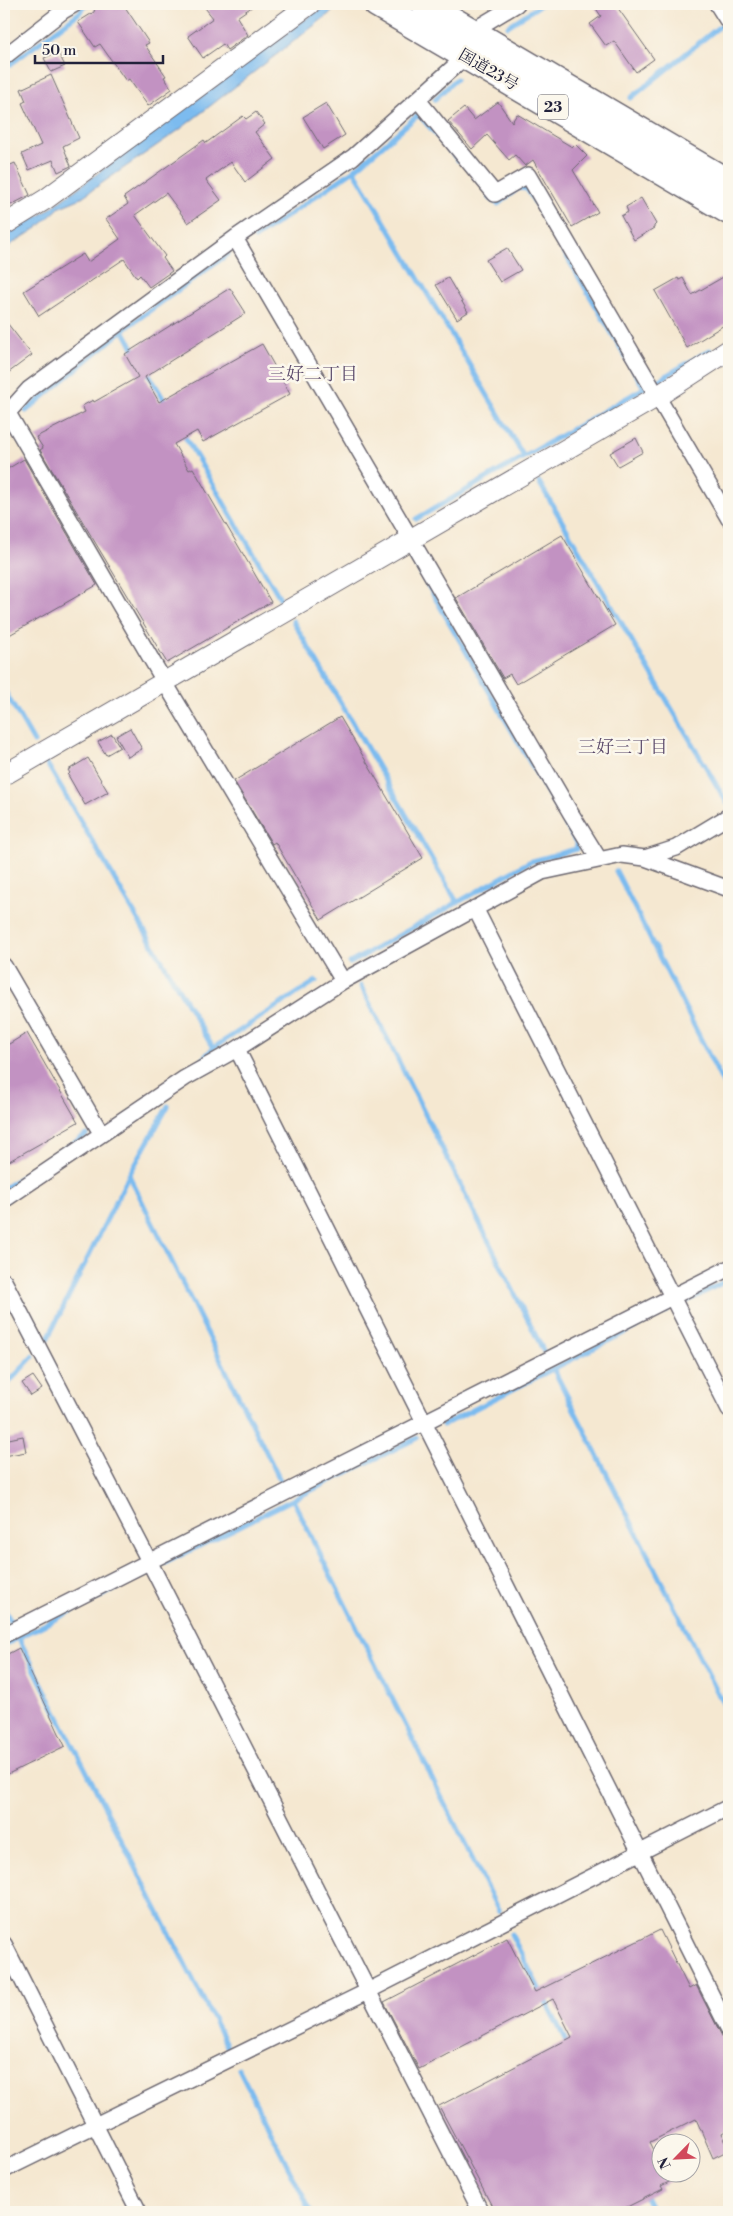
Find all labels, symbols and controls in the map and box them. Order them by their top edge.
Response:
scale bar [35,32,162,64]
text: 50 m [42,41,76,60]
street label: 国道23号 [455,45,522,95]
road number: 23 [538,94,568,120]
district label: 三好二丁目 [268,363,358,386]
district label: 三好三丁目 [578,736,668,759]
north arrow [650,2134,700,2184]
text: N [655,2154,676,2172]

